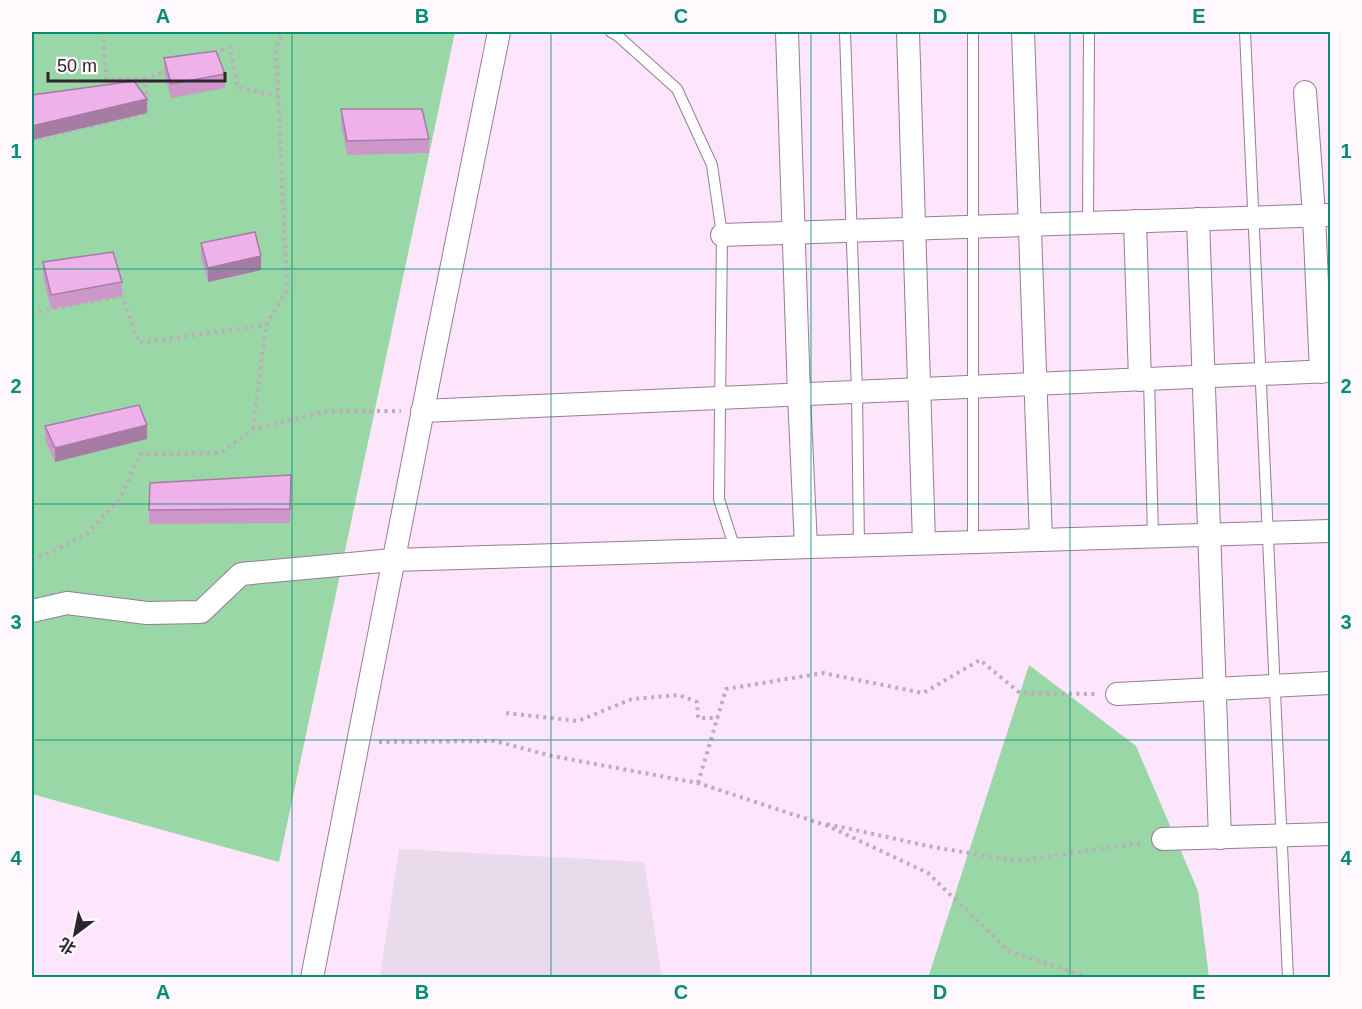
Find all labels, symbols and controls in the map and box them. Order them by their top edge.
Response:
text: A [156,5,170,27]
text: B [415,5,429,27]
text: C [674,5,688,27]
text: D [933,5,947,27]
text: E [1192,5,1206,27]
scale bar [48,45,225,83]
text: 50 m [57,56,97,76]
text: 1 [10,140,22,162]
text: 1 [1340,140,1352,162]
text: 2 [10,375,22,397]
text: 2 [1340,375,1352,397]
text: 3 [10,611,22,633]
text: 3 [1340,611,1352,633]
text: 4 [10,847,22,869]
text: 4 [1340,847,1352,869]
north arrow [45,904,105,964]
text: 北 [56,935,79,958]
text: A [156,981,170,1003]
text: B [415,981,429,1003]
text: C [674,981,688,1003]
text: D [933,981,947,1003]
text: E [1192,981,1206,1003]

